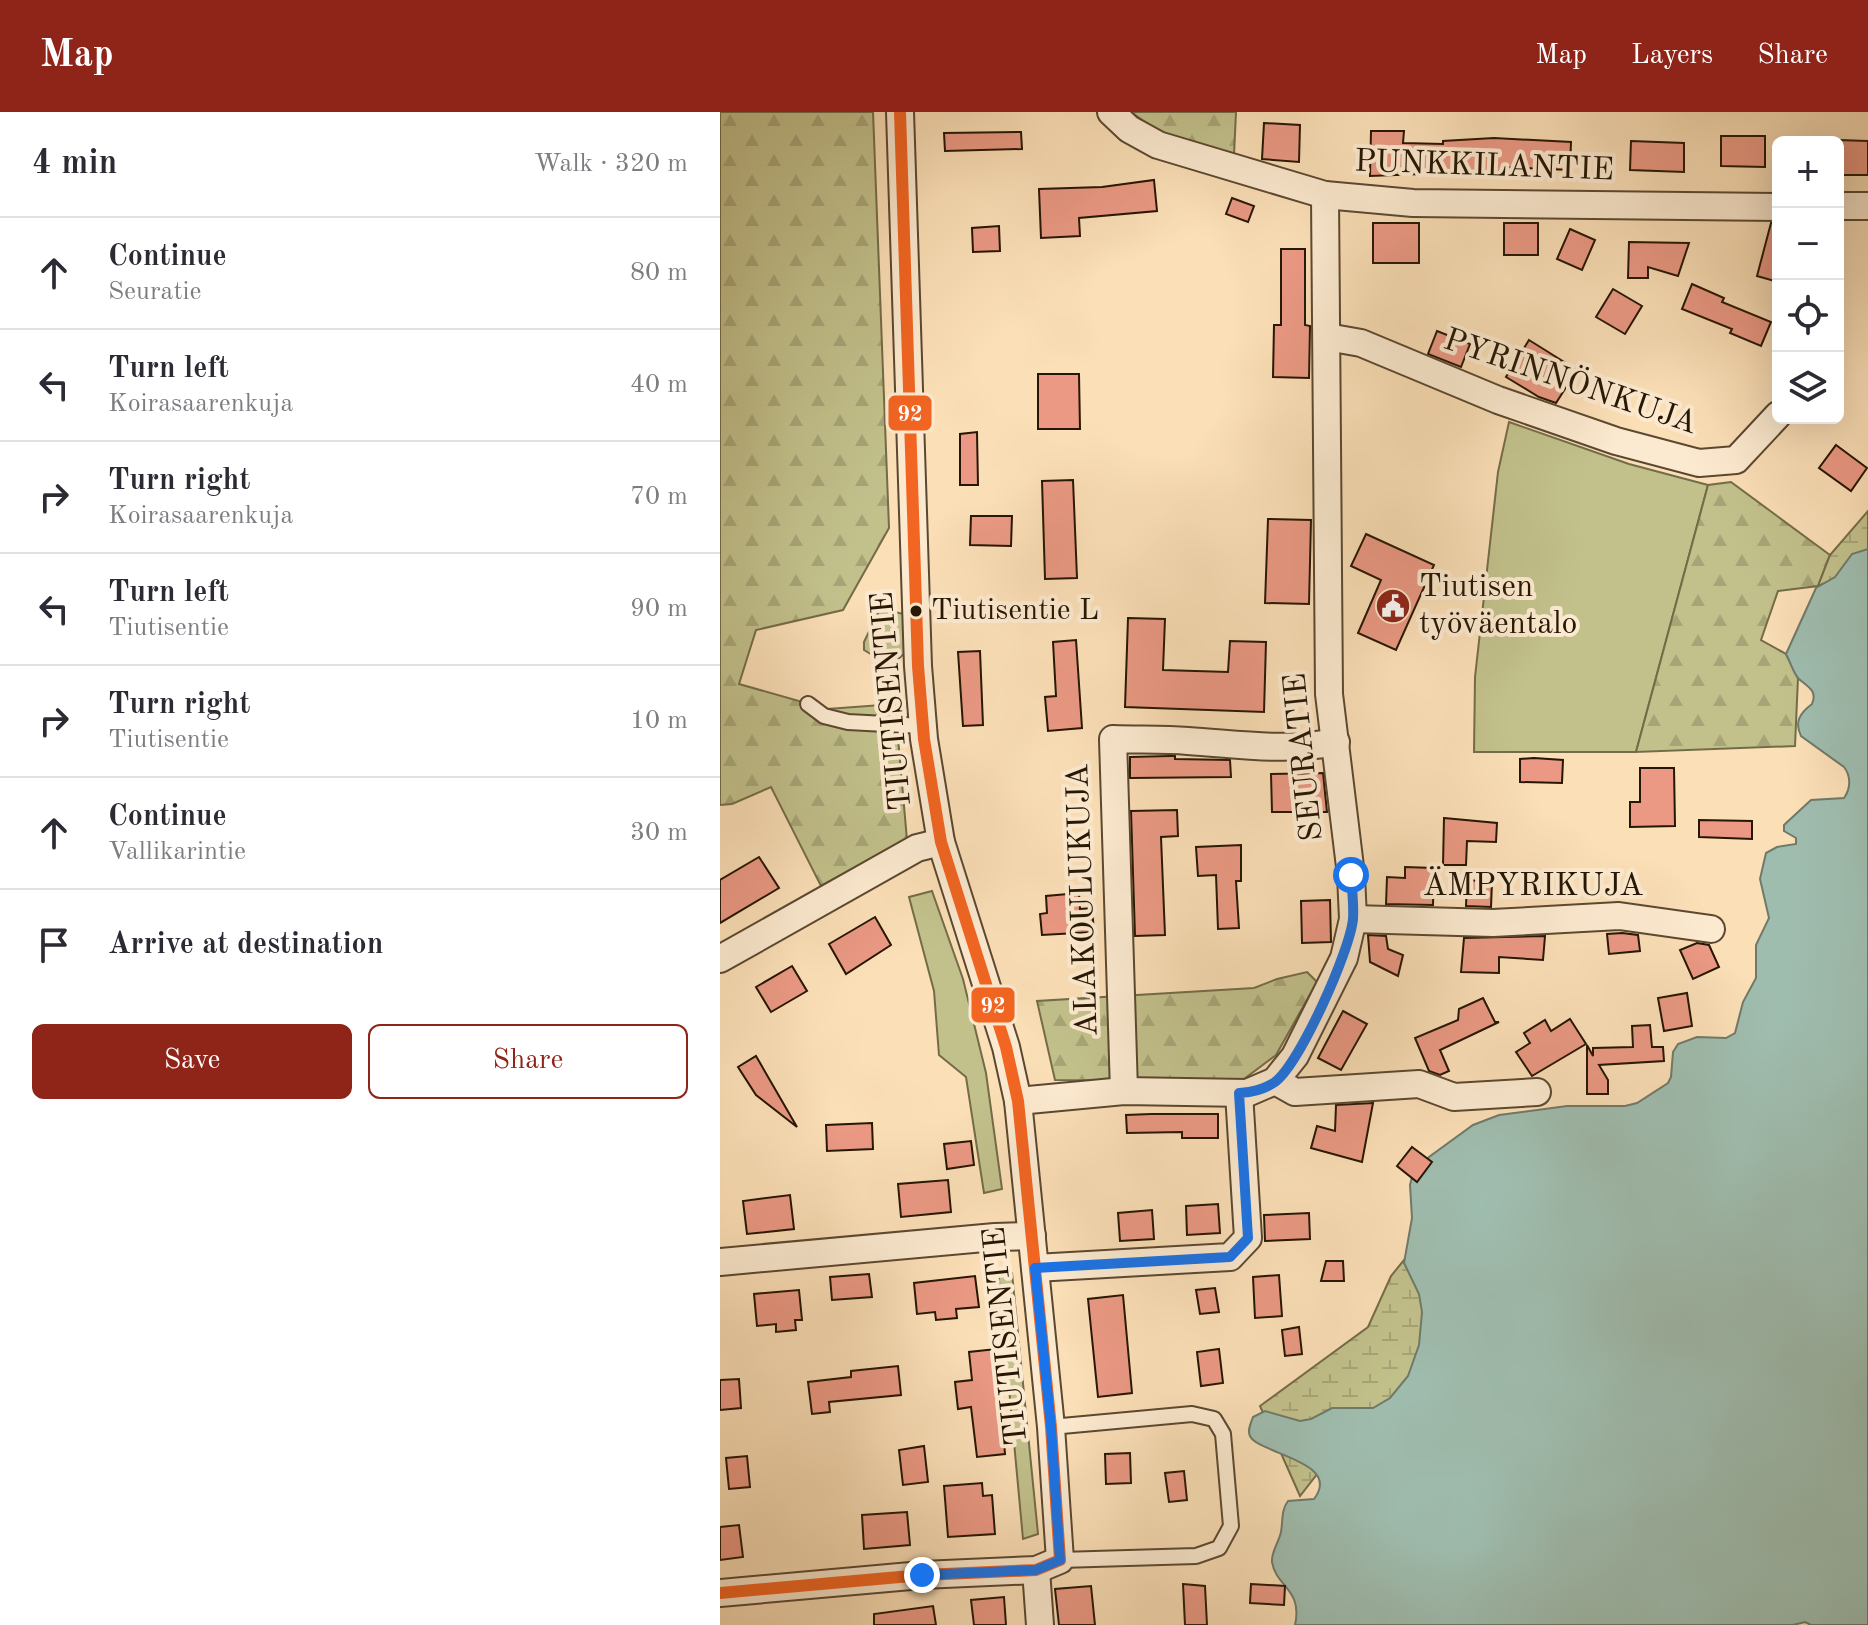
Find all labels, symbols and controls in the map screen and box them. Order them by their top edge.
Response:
text: Map [40,37,114,75]
text: Map [1535,42,1587,70]
text: Layers [1631,42,1713,70]
text: Share [1757,42,1828,70]
map controls [1772,136,1844,424]
button: + [1772,136,1844,208]
street label: PUNKKILANTIE [1354,146,1614,188]
text: 4 min [32,147,117,181]
text: Walk · 320 m [534,151,688,177]
button: − [1772,208,1844,280]
text: Continue [108,242,227,272]
icon: ahead [32,251,76,295]
text: 80 m [630,260,688,286]
text: Seuratie [108,279,202,305]
button: locate [1772,280,1844,352]
street label: PYRINNÖNKUJA [1439,320,1702,441]
button: layers [1772,352,1844,424]
text: Turn left [108,354,229,384]
icon: left [32,363,76,407]
text: 40 m [630,372,688,398]
text: Koirasaarenkuja [108,391,293,417]
line badge: 92 [887,394,933,432]
text: 92 [897,404,923,426]
text: Turn right [108,466,250,496]
icon: right [32,475,76,519]
text: 70 m [630,484,688,510]
text: Koirasaarenkuja [108,503,293,529]
place label: Tiutisen työväentalo [1419,572,1577,641]
text: Turn left [108,578,229,608]
icon: left [32,587,76,631]
public building icon: Tiutisen työväentalo [1374,587,1412,625]
street label: TIUTISENTIE [867,590,919,812]
text: 90 m [630,596,688,622]
place label: Tiutisentie L [931,596,1099,626]
marker: Tiutisentie L [908,603,924,619]
text: Tiutisentie [108,615,229,641]
street label: SEURATIE [1280,671,1330,843]
text: Turn right [108,690,250,720]
icon: right [32,699,76,743]
text: 10 m [630,708,688,734]
text: Tiutisentie [108,727,229,753]
street label: ALAKOULUKUJA [1063,763,1105,1037]
text: Continue [108,802,227,832]
icon: ahead [32,811,76,855]
text: 30 m [630,820,688,846]
text: Vallikarintie [108,839,246,865]
route start [1333,857,1369,893]
street label: ÄMPYRIKUJA [1423,866,1643,903]
icon: arrive [32,923,76,967]
text: Arrive at destination [108,930,383,960]
line badge: 92 [970,986,1016,1024]
text: 92 [980,996,1006,1018]
button: Save [32,1024,352,1099]
button: Share [368,1024,688,1099]
street label: TIUTISENTIE [980,1225,1034,1447]
route end [904,1557,940,1593]

